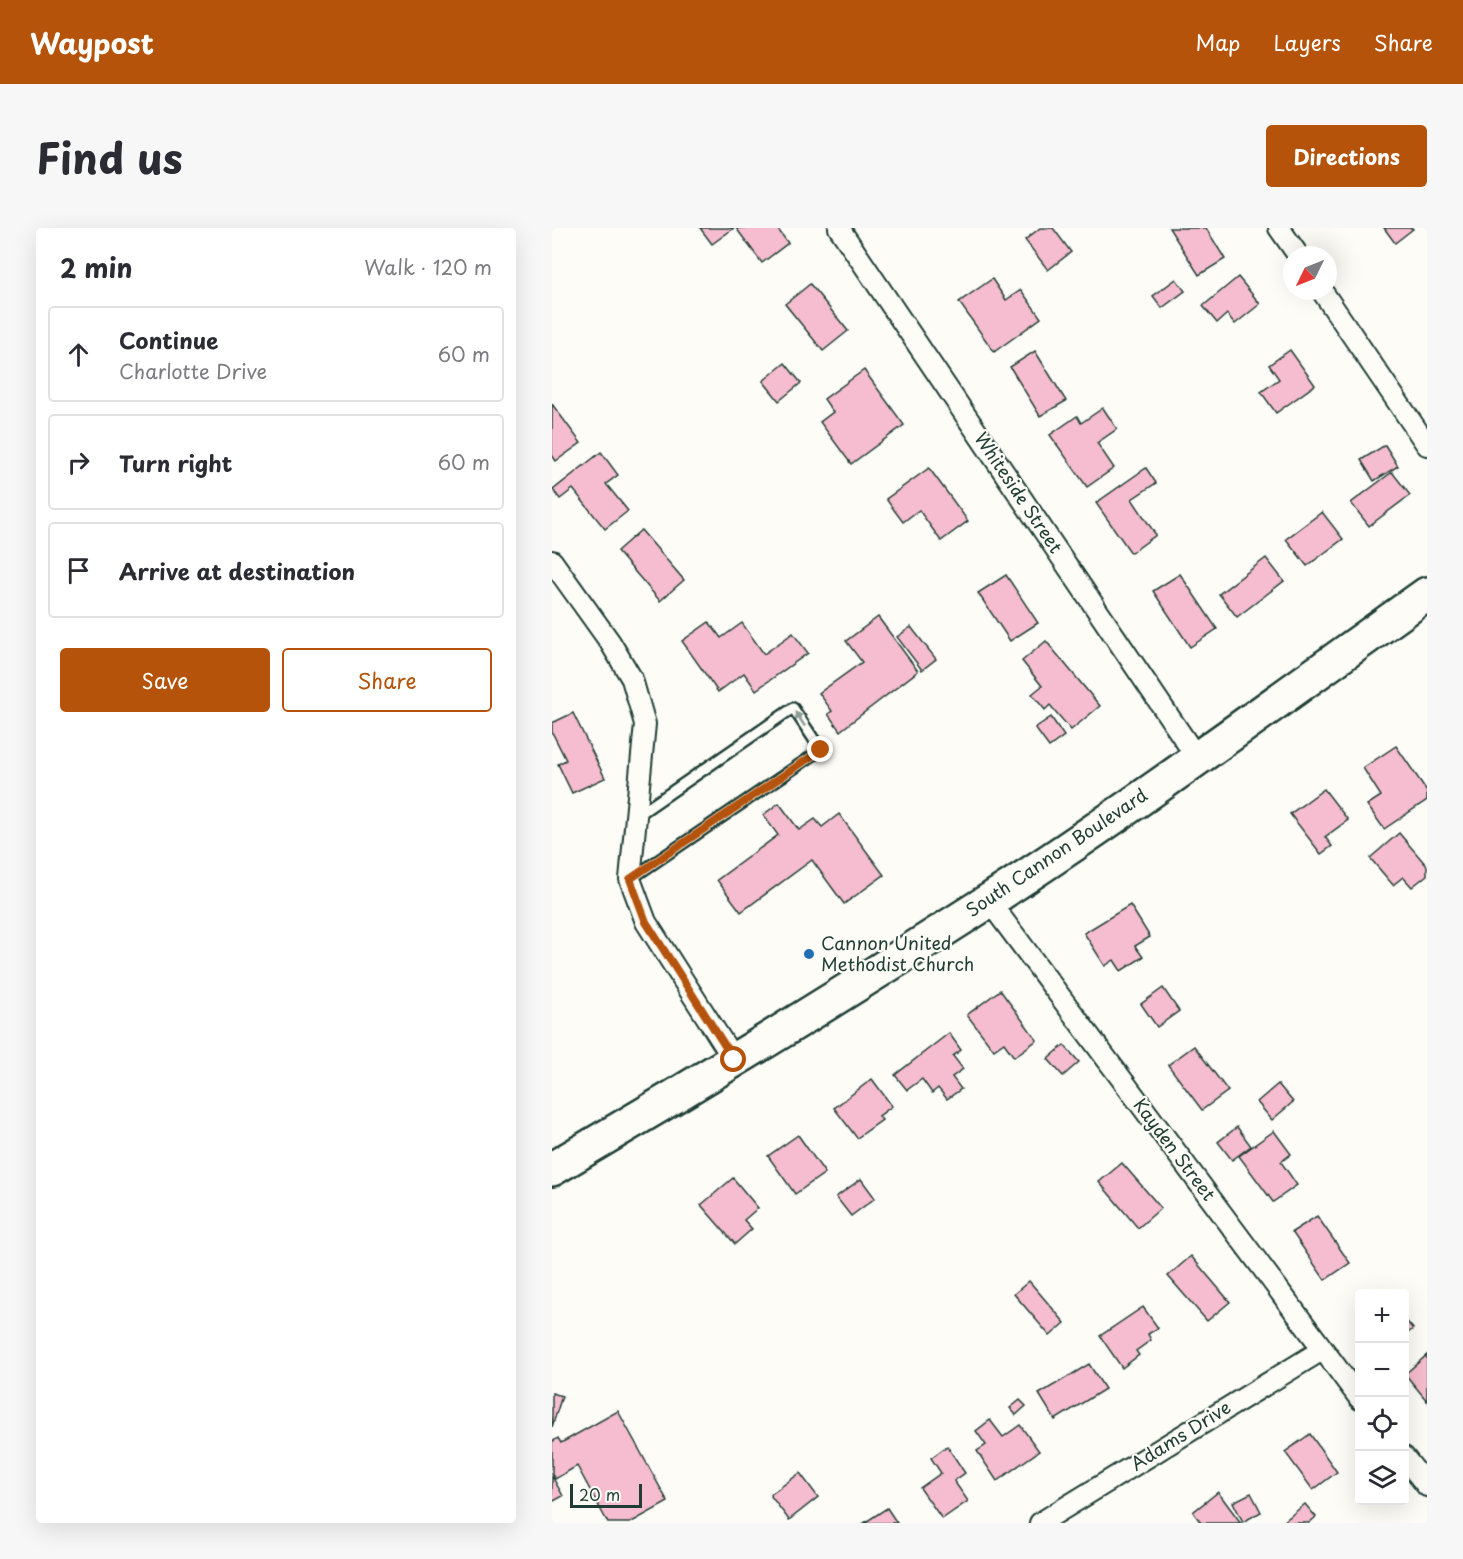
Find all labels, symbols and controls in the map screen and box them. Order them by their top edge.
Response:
text: Waypost [30,21,154,64]
text: Map [1196,26,1240,58]
text: Layers [1273,26,1341,58]
text: Share [1374,26,1433,58]
text: Find us [36,125,183,188]
button: Directions [1266,125,1427,187]
north arrow [1283,246,1337,300]
text: 2 min [60,248,133,287]
text: Walk · 120 m [364,252,492,282]
text: Continue [119,323,218,356]
icon: ahead [62,338,95,371]
text: 60 m [438,339,490,369]
text: Charlotte Drive [119,356,267,386]
street label: Whiteside Street [969,426,1070,558]
icon: right [62,446,95,479]
text: Turn right [119,446,232,479]
text: 60 m [438,447,490,477]
icon: arrive [62,554,95,587]
text: Arrive at destination [119,554,355,587]
button: Save [60,648,270,712]
button: Share [282,648,492,712]
one-way arrow [794,710,805,727]
route end [807,736,833,762]
street label: South Cannon Boulevard [960,781,1152,923]
place label: Cannon United Methodist Church [821,929,974,977]
marker: Cannon United Methodist Church [802,947,816,961]
route start [720,1046,746,1072]
street label: Kayden Street [1128,1092,1223,1206]
map controls [1355,1289,1409,1505]
button: + [1355,1289,1409,1343]
button: − [1355,1343,1409,1397]
street label: Adams Drive [1125,1393,1235,1476]
button: locate [1355,1397,1409,1451]
button: layers [1355,1451,1409,1505]
scale bar [570,1481,642,1508]
text: 20 m [579,1482,620,1506]

